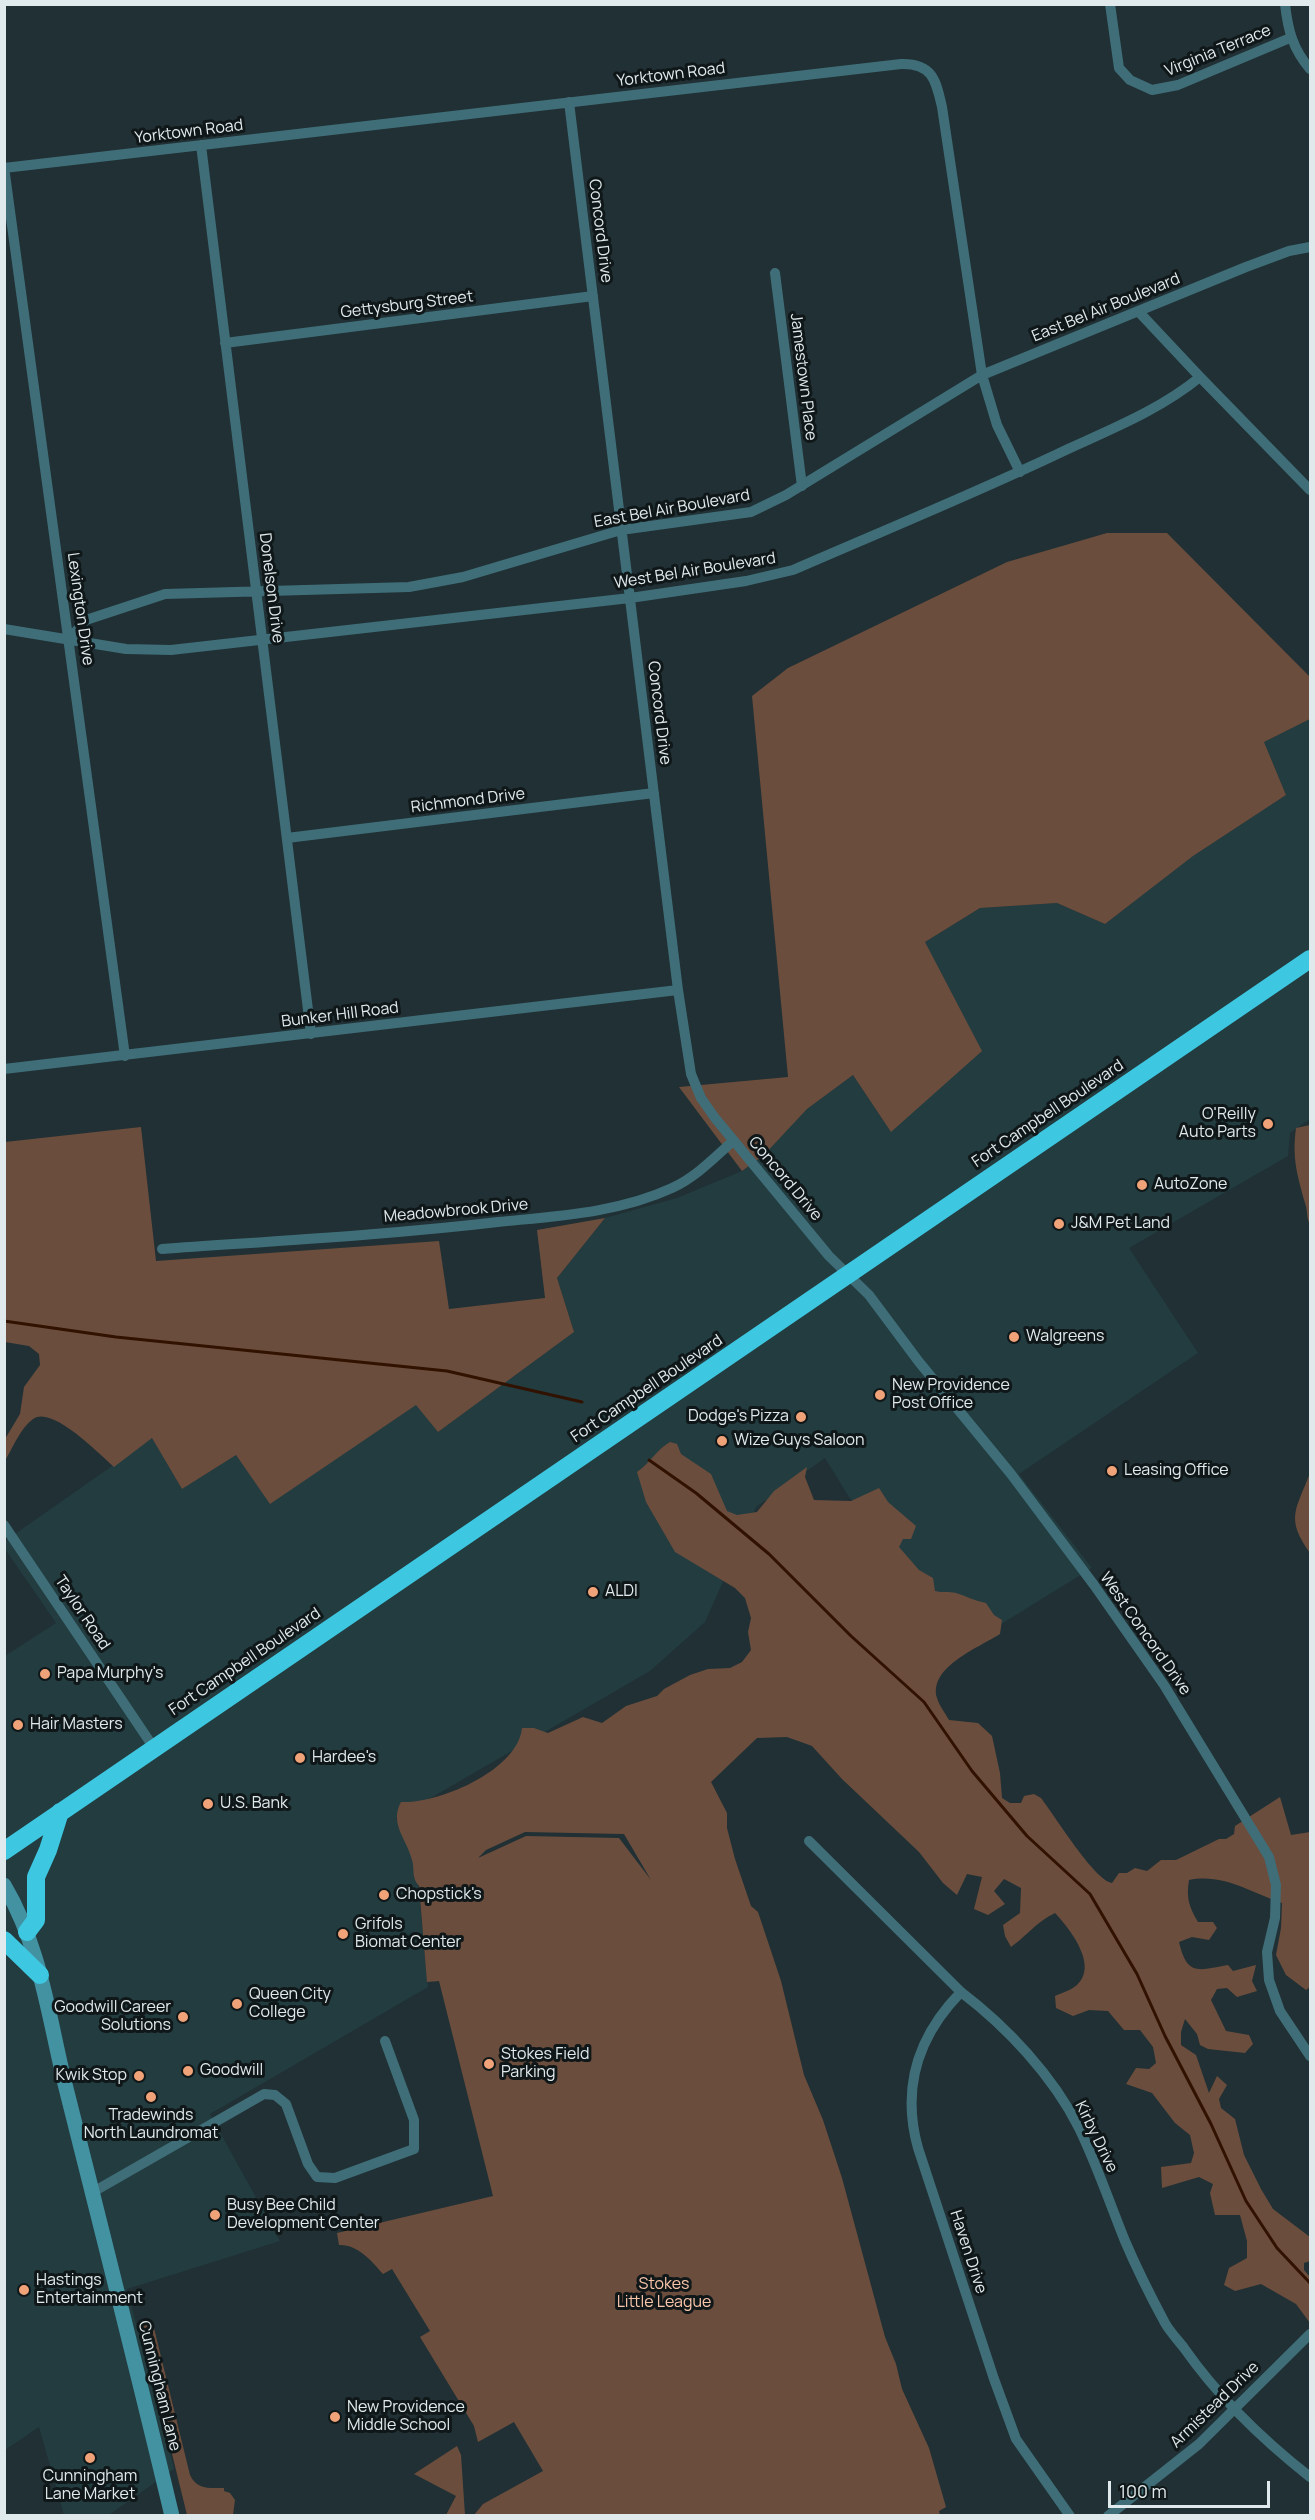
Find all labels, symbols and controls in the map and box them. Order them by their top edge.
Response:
street label: Virginia Terrace [1162,21,1274,81]
street label: Yorktown Road [616,59,726,91]
street label: Yorktown Road [134,116,244,148]
street label: Concord Drive [584,178,616,284]
street label: East Bel Air Boulevard [1029,269,1183,347]
street label: Gettysburg Street [340,287,474,323]
street label: Jamestown Place [786,312,820,442]
street label: East Bel Air Boulevard [592,486,752,532]
street label: Donelson Drive [255,532,287,644]
street label: West Bel Air Boulevard [613,549,777,593]
street label: Lexington Drive [63,551,97,667]
street label: Concord Drive [643,660,675,766]
street label: Richmond Drive [410,784,526,818]
street label: Bunker Hill Road [280,998,400,1032]
street label: Fort Campbell Boulevard [969,1056,1127,1172]
place label: O'Reilly Auto Parts [1179,1105,1256,1143]
marker: O'Reilly Auto Parts [1261,1117,1275,1131]
street label: Concord Drive [744,1133,826,1225]
place label: AutoZone [1154,1175,1227,1195]
marker: AutoZone [1135,1178,1149,1192]
street label: Meadowbrook Drive [383,1195,529,1227]
place label: J&M Pet Land [1071,1214,1170,1234]
marker: J&M Pet Land [1052,1217,1066,1231]
place label: Walgreens [1026,1327,1104,1347]
marker: Walgreens [1007,1330,1021,1344]
street label: Fort Campbell Boulevard [568,1331,726,1447]
place label: New Providence Post Office [892,1376,1010,1414]
marker: New Providence Post Office [873,1388,887,1402]
place label: Dodge's Pizza [688,1407,789,1427]
marker: Dodge's Pizza [794,1410,808,1424]
place label: Wize Guys Saloon [734,1431,865,1451]
marker: Wize Guys Saloon [715,1434,729,1448]
place label: Leasing Office [1124,1461,1229,1481]
marker: Leasing Office [1105,1464,1119,1478]
street label: West Concord Drive [1095,1569,1195,1699]
street label: Taylor Road [50,1572,114,1654]
place label: ALDI [605,1582,638,1602]
marker: ALDI [586,1585,600,1599]
street label: Fort Campbell Boulevard [166,1604,324,1720]
place label: Papa Murphy's [57,1664,163,1684]
marker: Papa Murphy's [38,1667,52,1681]
place label: Hair Masters [30,1715,123,1735]
marker: Hair Masters [11,1718,25,1732]
place label: Hardee's [312,1748,376,1768]
marker: Hardee's [293,1751,307,1765]
place label: U.S. Bank [220,1794,288,1814]
marker: U.S. Bank [201,1797,215,1811]
place label: Chopstick's [396,1885,482,1905]
marker: Chopstick's [377,1888,391,1902]
place label: Grifols Biomat Center [355,1915,461,1953]
marker: Grifols Biomat Center [336,1927,350,1941]
place label: Queen City College [249,1985,331,2023]
marker: Queen City College [230,1997,244,2011]
place label: Goodwill Career Solutions [54,1998,171,2036]
marker: Goodwill Career Solutions [176,2010,190,2024]
place label: Stokes Field Parking [501,2045,590,2083]
marker: Stokes Field Parking [482,2057,496,2071]
place label: Goodwill [200,2061,263,2081]
marker: Goodwill [181,2064,195,2078]
place label: Kwik Stop [55,2066,127,2086]
marker: Kwik Stop [132,2069,146,2083]
marker: Tradewinds North Laundromat [144,2090,158,2104]
street label: Kirby Drive [1070,2098,1122,2176]
place label: Tradewinds North Laundromat [84,2106,218,2144]
place label: Busy Bee Child Development Center [227,2196,380,2234]
marker: Busy Bee Child Development Center [208,2208,222,2222]
street label: Haven Drive [945,2208,991,2296]
place label: Hastings Entertainment [36,2271,143,2309]
park label: Stokes Little League [617,2275,711,2313]
marker: Hastings Entertainment [17,2283,31,2297]
street label: Cunningham Lane [134,2319,184,2453]
street label: Armistead Drive [1167,2358,1263,2452]
place label: New Providence Middle School [347,2398,465,2436]
marker: New Providence Middle School [328,2410,342,2424]
marker: Cunningham Lane Market [83,2451,97,2465]
place label: Cunningham Lane Market [43,2467,137,2505]
scale bar [1111,2469,1273,2507]
text: 100 m [1119,2479,1167,2503]

